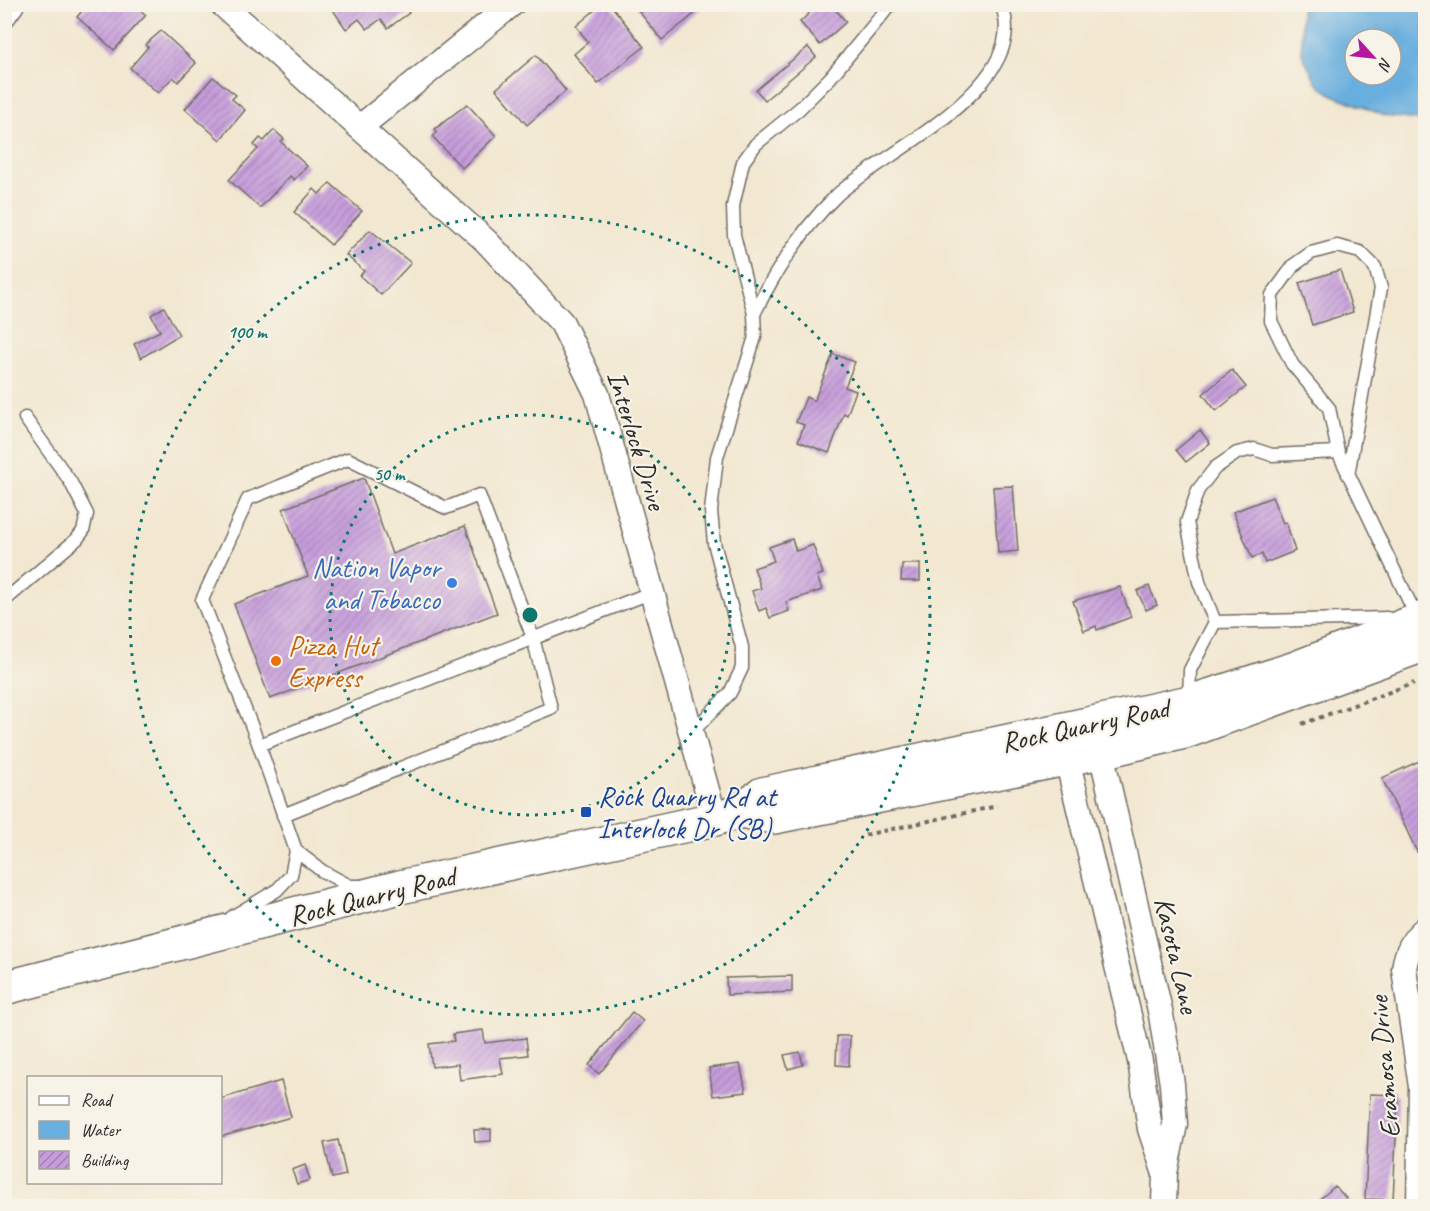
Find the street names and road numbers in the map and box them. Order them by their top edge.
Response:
street label: Interlock Drive [599,366,675,516]
street label: Rock Quarry Road [998,689,1176,760]
street label: Rock Quarry Road [285,857,463,934]
street label: Kasota Lane [1147,894,1208,1018]
street label: Eramosa Drive [1360,993,1408,1139]

